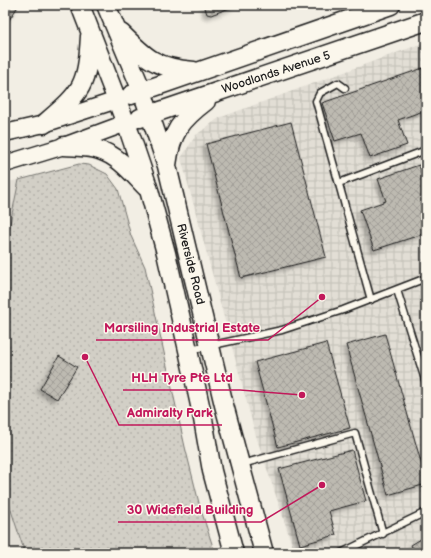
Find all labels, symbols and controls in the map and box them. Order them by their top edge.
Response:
street label: Woodlands Avenue 5 [220,48,332,97]
street label: Riverside Road [173,222,208,306]
callout: Marsiling Industrial Estate [96,315,268,340]
text: Marsiling Industrial Estate [104,320,261,336]
callout: HLH Tyre Pte Ltd [123,365,240,390]
text: HLH Tyre Pte Ltd [131,370,233,386]
callout: Admiralty Park [119,400,222,425]
text: Admiralty Park [126,405,213,421]
callout: 30 Widefield Building [118,497,261,522]
text: 30 Widefield Building [127,502,253,518]

